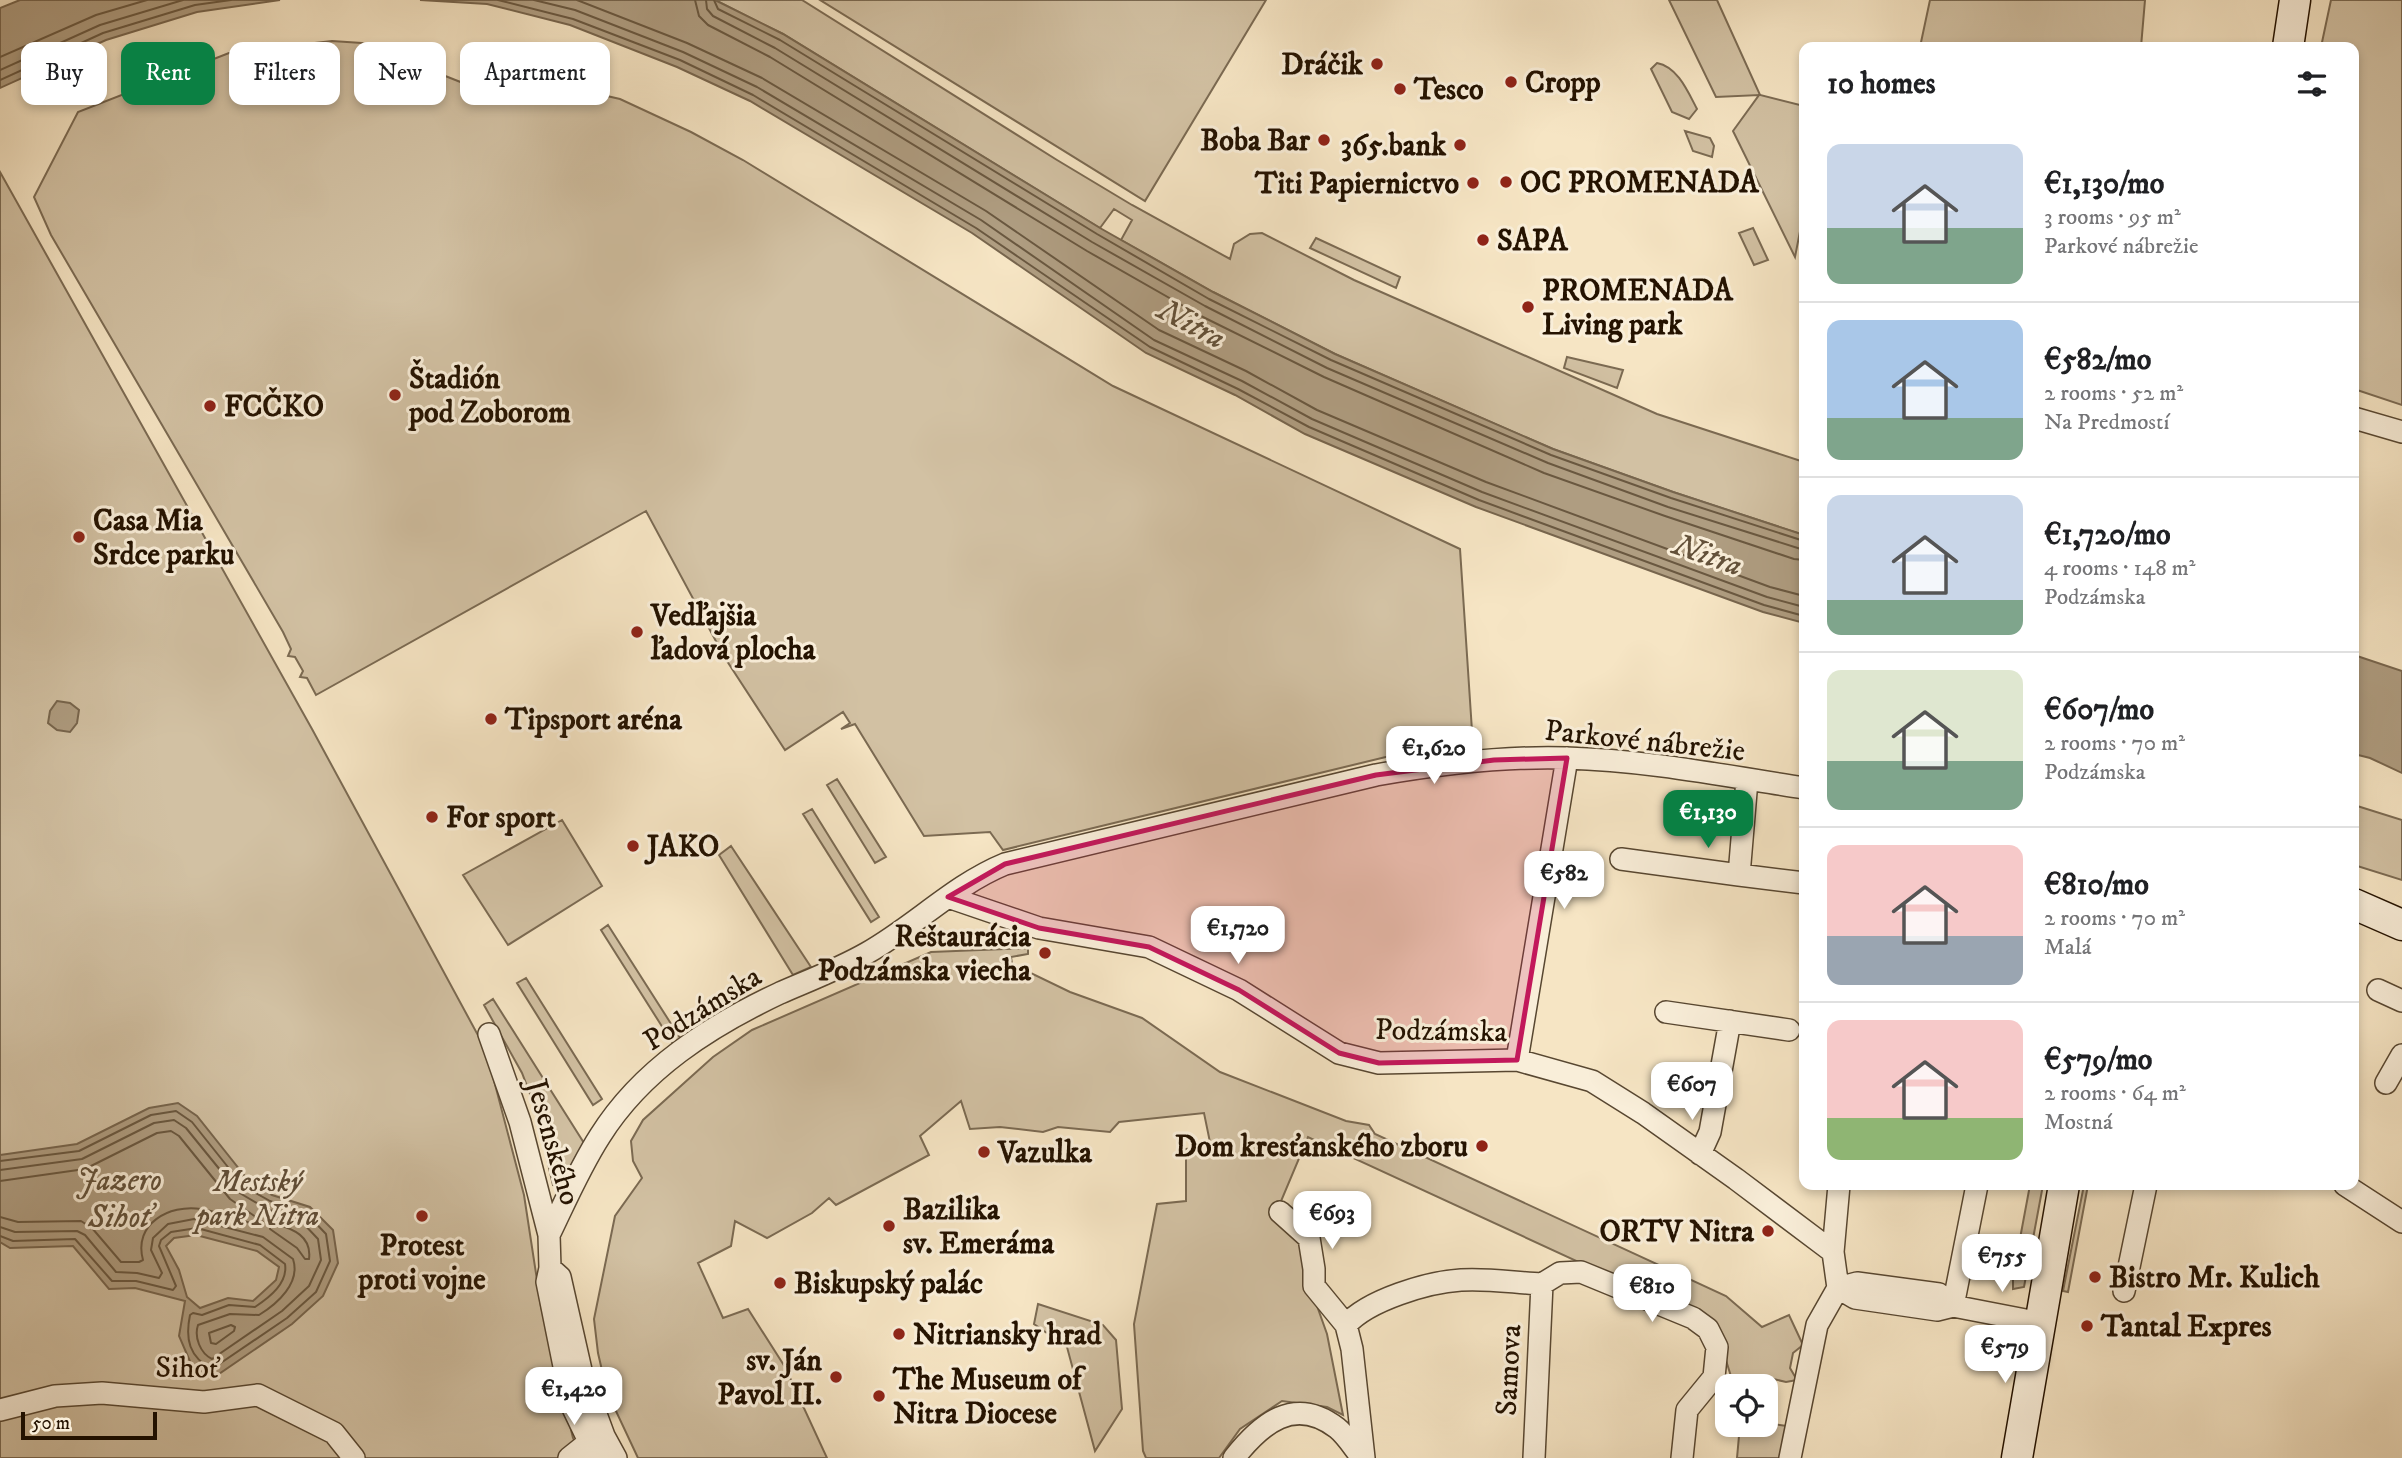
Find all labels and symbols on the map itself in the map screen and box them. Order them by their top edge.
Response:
place label: Dráčik [1281,47,1364,84]
marker: Dráčik [1369,56,1385,72]
place label: Cropp [1525,65,1601,102]
place label: Tesco [1413,72,1484,109]
marker: Cropp [1503,74,1519,90]
marker: Tesco [1392,81,1408,97]
place label: Boba Bar [1200,123,1311,160]
place label: 365.bank [1341,128,1447,165]
marker: Boba Bar [1316,132,1332,148]
marker: 365.bank [1452,137,1468,153]
place label: OC PROMENADA [1520,165,1759,202]
place label: Titi Papiernictvo [1254,166,1459,203]
marker: OC PROMENADA [1498,174,1514,190]
marker: Titi Papiernictvo [1465,175,1481,191]
place label: SAPA [1497,223,1568,260]
marker: SAPA [1475,232,1491,248]
place label: PROMENADA Living park [1542,273,1734,344]
water label: Nitra [1149,290,1232,359]
marker: PROMENADA Living park [1520,299,1536,315]
place label: Štadión pod Zoborom [408,358,571,432]
place label: FCČKO [224,386,324,426]
marker: Štadión pod Zoborom [387,387,403,403]
marker: FCČKO [202,398,218,414]
place label: Casa Mia Srdce parku [93,503,234,574]
water label: Nitra [1665,525,1747,586]
marker: Casa Mia Srdce parku [71,529,87,545]
place label: Vedľajšia ľadová plocha [650,598,817,669]
marker: Vedľajšia ľadová plocha [629,624,645,640]
place label: Tipsport aréna [504,702,683,739]
marker: Tipsport aréna [483,711,499,727]
street label: Parkové nábrežie [1543,713,1747,770]
pin: €1,620 [1377,726,1491,786]
pin: €1,130 [1651,790,1765,850]
place label: For sport [446,800,556,837]
marker: For sport [424,809,440,825]
place label: JAKO [644,829,719,866]
marker: JAKO [625,838,641,854]
pin: €582 [1523,852,1605,911]
pin: €1,720 [1181,906,1295,966]
place label: Reštaurácia Podzámska viecha [817,919,1032,990]
marker: Reštaurácia Podzámska viecha [1037,945,1053,961]
street label: Podzámska [637,958,769,1060]
street label: Podzámska [1374,1012,1508,1051]
pin: €607 [1651,1062,1733,1122]
street label: Jesenského [516,1072,588,1210]
place label: Dom kresťanského zboru [1175,1129,1468,1166]
place label: Vazulka [997,1135,1093,1172]
marker: Dom kresťanského zboru [1474,1138,1490,1154]
marker: Vazulka [976,1144,992,1160]
water label: Jazero Sihoť [76,1161,162,1238]
park label: Mestský park Nitra [192,1164,319,1235]
place label: Bazilika sv. Emeráma [903,1192,1056,1263]
pin: €693 [1291,1192,1373,1251]
marker: Protest proti vojne [414,1208,430,1224]
place label: ORTV Nitra [1600,1214,1755,1251]
marker: Bazilika sv. Emeráma [881,1218,897,1234]
marker: ORTV Nitra [1760,1223,1776,1239]
place label: Protest proti vojne [357,1228,486,1299]
pin: €755 [1961,1234,2043,1294]
place label: Bistro Mr. Kulich [2109,1260,2320,1297]
pin: €810 [1611,1264,1693,1324]
place label: Biskupský palác [794,1266,983,1303]
marker: Bistro Mr. Kulich [2087,1269,2103,1285]
marker: Biskupský palác [772,1275,788,1291]
place label: Tantal Expres [2100,1309,2272,1346]
place label: Nitriansky hrad [913,1317,1103,1354]
marker: Tantal Expres [2079,1318,2095,1334]
street label: Samova [1489,1323,1530,1417]
marker: Nitriansky hrad [891,1326,907,1342]
pin: €579 [1964,1326,2046,1385]
place label: sv. Ján Pavol II. [717,1343,822,1414]
street label: Sihoť [155,1349,221,1388]
place label: The Museum of Nitra Diocese [892,1362,1087,1433]
pin: €1,420 [517,1368,631,1427]
marker: sv. Ján Pavol II. [828,1369,844,1385]
marker: The Museum of Nitra Diocese [871,1388,887,1404]
scale bar [21,1409,158,1441]

